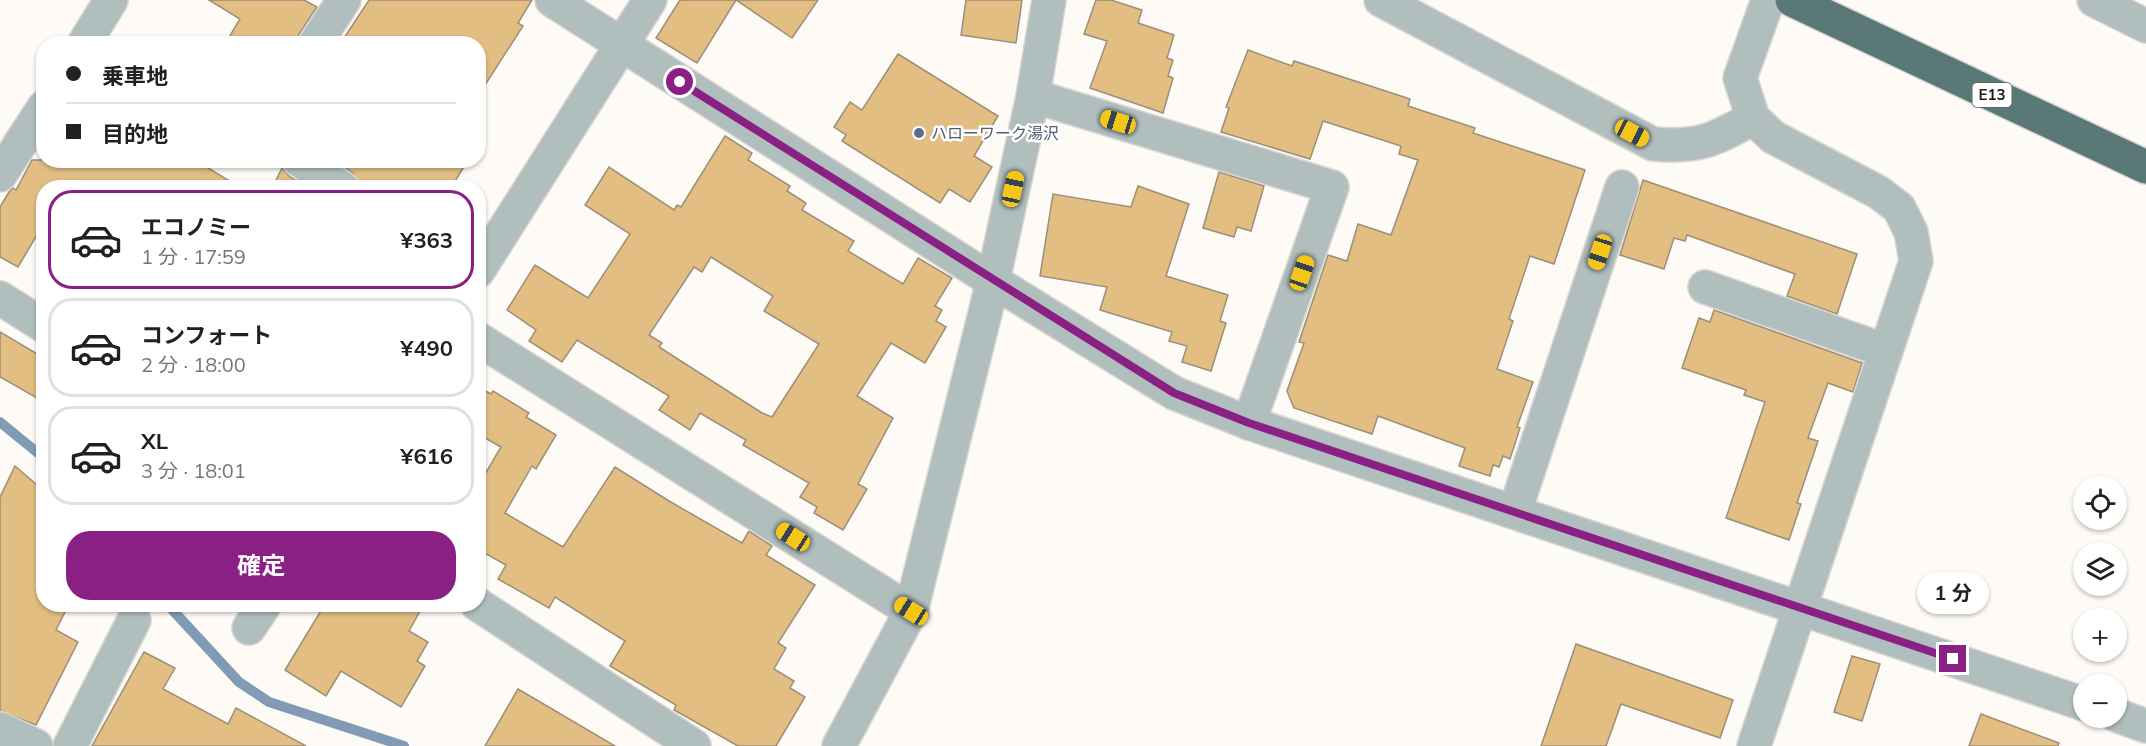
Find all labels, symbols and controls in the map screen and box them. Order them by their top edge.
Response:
text: 乗車地 [102,62,168,90]
route start [666,68,693,95]
road number: E13 [1972,83,2012,107]
car [1098,108,1138,136]
car [1612,117,1652,149]
text: 目的地 [102,120,168,148]
place label: ハローワーク湯沢 [931,123,1059,143]
marker: ハローワーク湯沢 [912,126,926,140]
car [1000,170,1026,208]
icon: car [69,213,123,267]
text: エコノミー [141,213,251,241]
text: ¥363 [400,226,453,254]
car [1586,232,1614,272]
text: 1 分 · 17:59 [141,244,246,269]
car [1288,253,1316,293]
icon: car [69,321,123,375]
text: コンフォート [141,321,272,349]
text: ¥490 [400,334,453,362]
text: 2 分 · 18:00 [141,352,246,377]
text: XL [141,427,168,455]
icon: car [69,429,123,483]
text: ¥616 [400,442,453,470]
text: 3 分 · 18:01 [141,458,246,483]
map controls [2073,476,2127,728]
button: locate [2073,476,2127,530]
car [773,520,813,554]
button: 確定 [66,531,456,600]
button: layers [2073,542,2127,596]
callout: 1 分 [1917,572,1989,614]
text: 1 分 [1934,580,1972,605]
car [891,594,931,628]
button: + [2073,608,2127,662]
route end [1939,645,1966,672]
button: − [2073,674,2127,728]

